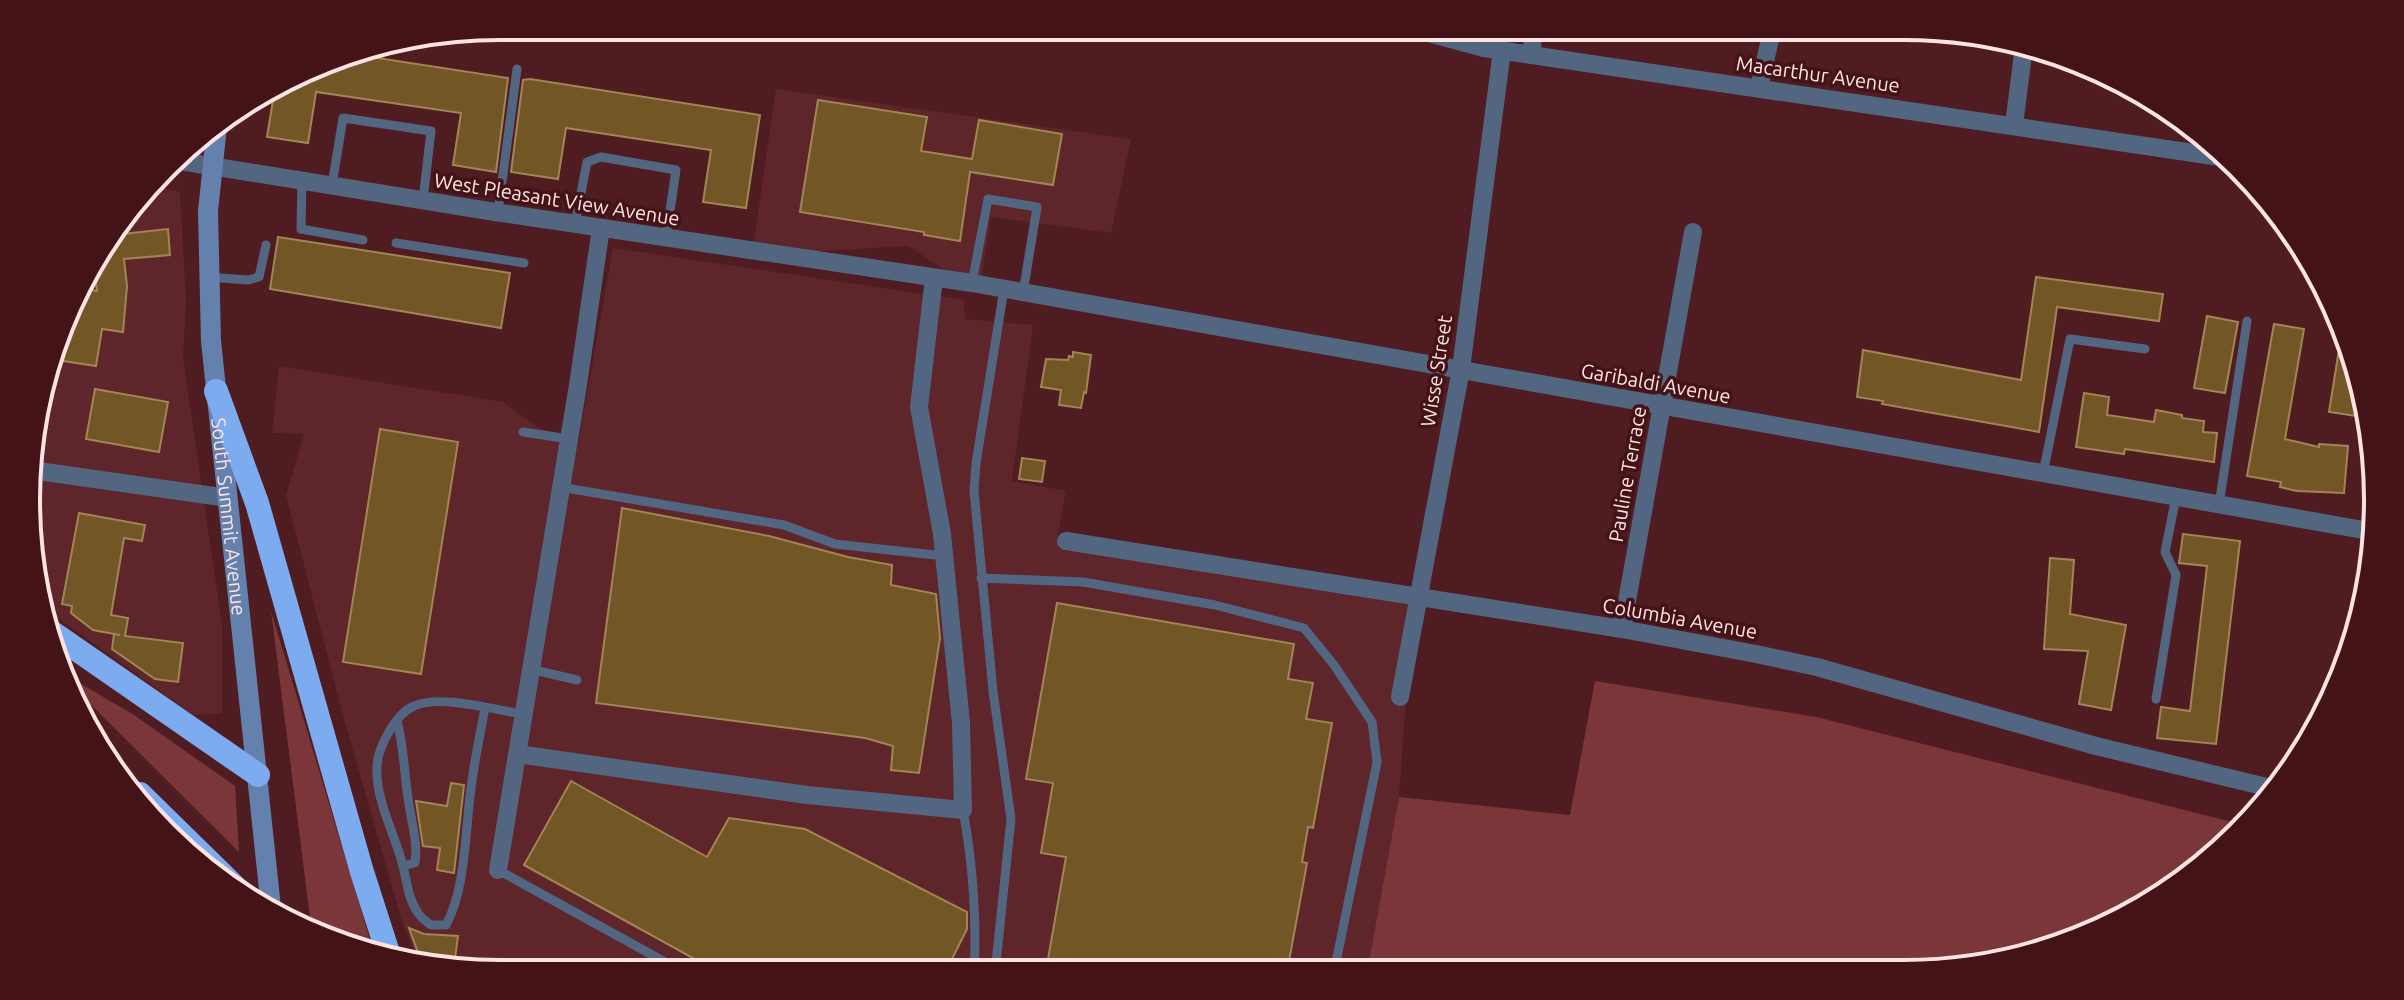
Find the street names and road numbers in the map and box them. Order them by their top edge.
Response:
street label: Macarthur Avenue [1735,51,1901,97]
street label: West Pleasant View Avenue [433,168,681,230]
street label: Wisse Street [1416,313,1456,428]
street label: Garibaldi Avenue [1579,359,1733,407]
street label: Pauline Terrace [1604,404,1650,544]
street label: South Summit Avenue [208,417,251,617]
street label: Columbia Avenue [1601,593,1759,643]

